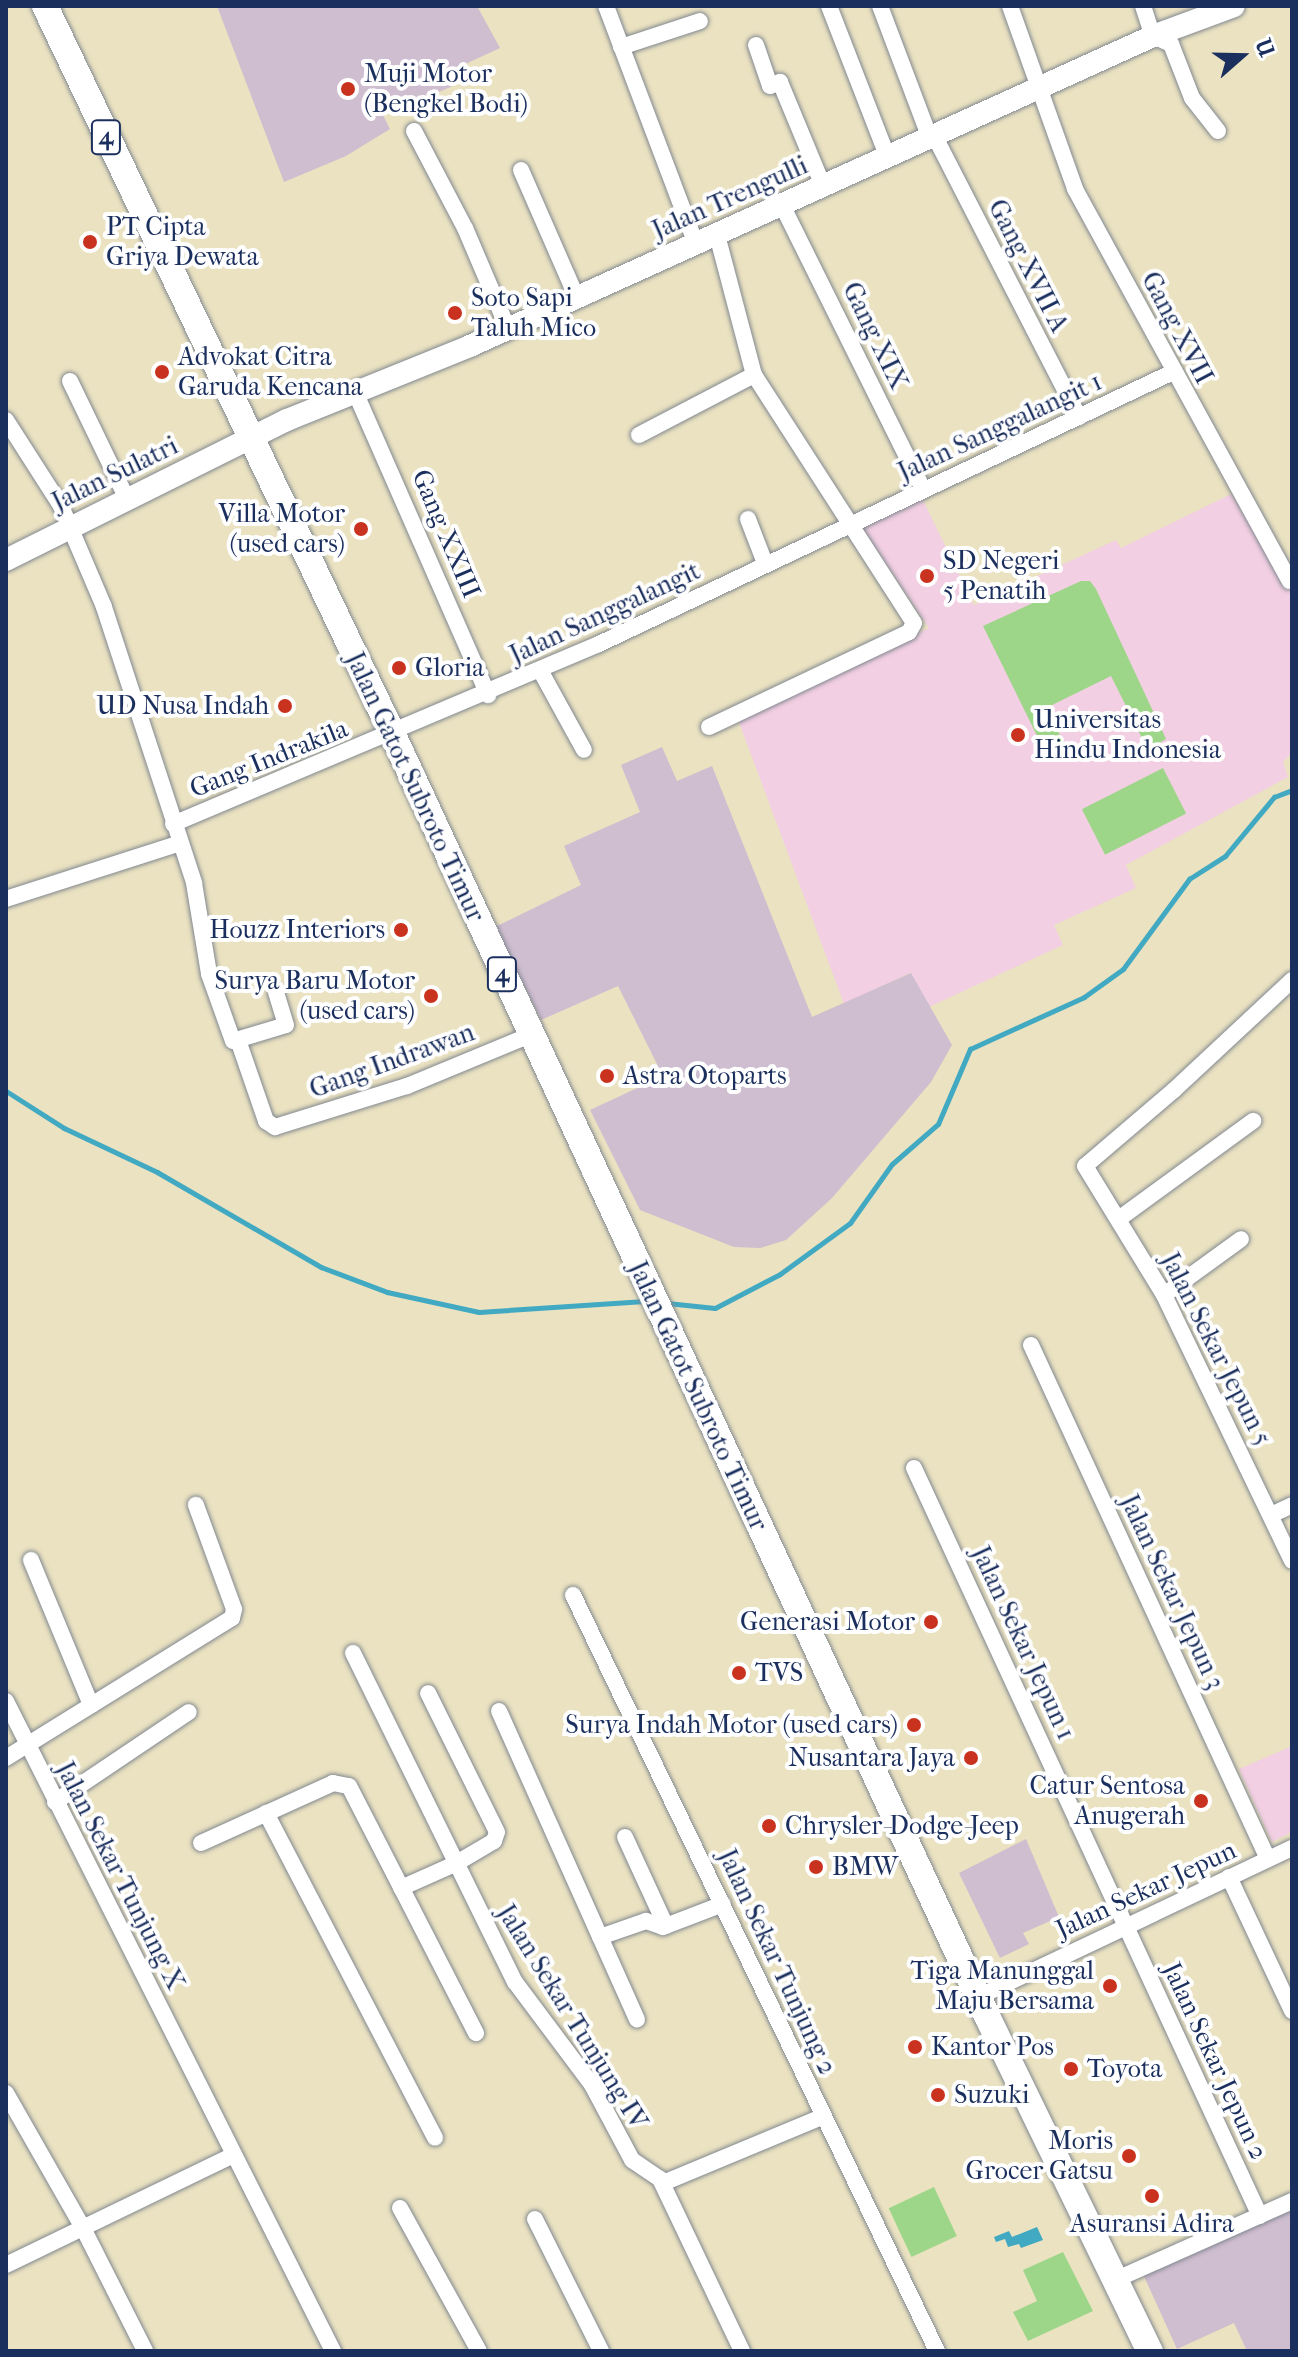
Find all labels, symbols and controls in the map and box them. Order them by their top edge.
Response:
north arrow [1202,16,1282,96]
text: U [1249,35,1280,60]
place label: Muji Motor (Bengkel Bodi) [364,58,528,120]
marker: Muji Motor (Bengkel Bodi) [339,80,357,98]
road number: 4 [90,117,122,157]
street label: Jalan Trengulli [647,150,813,246]
street label: Gang XVII A [981,194,1075,338]
place label: PT Cipta Griya Dewata [106,211,259,272]
marker: PT Cipta Griya Dewata [81,233,99,251]
street label: Gang XVII [1134,267,1220,389]
street label: Gang XIX [836,277,914,395]
place label: Soto Sapi Taluh Mico [471,282,596,344]
marker: Soto Sapi Taluh Mico [446,304,464,322]
place label: Advokat Citra Garuda Kencana [178,341,363,402]
marker: Advokat Citra Garuda Kencana [153,363,171,381]
street label: Jalan Sanggalangit 1 [893,366,1107,488]
street label: Jalan Sulatri [47,430,183,518]
street label: Gang XXIII [405,465,487,603]
place label: Villa Motor (used cars) [219,498,345,560]
marker: Villa Motor (used cars) [352,520,370,538]
place label: SD Negeri 5 Penatih [943,545,1059,606]
street label: Jalan Sanggalangit [505,555,705,671]
marker: SD Negeri 5 Penatih [918,567,936,585]
street label: Jalan Gatot Subroto Timur [339,647,491,927]
place label: Gloria [415,652,484,684]
marker: Gloria [390,659,408,677]
place label: UD Nusa Indah [96,690,269,722]
marker: UD Nusa Indah [276,697,294,715]
place label: Universitas Hindu Indonesia [1034,704,1221,766]
street label: Gang Indrakila [185,713,353,805]
marker: Universitas Hindu Indonesia [1009,726,1027,744]
place label: Houzz Interiors [209,914,385,946]
marker: Houzz Interiors [392,921,410,939]
road number: 4 [486,954,518,994]
place label: Surya Baru Motor (used cars) [215,965,415,1026]
marker: Surya Baru Motor (used cars) [422,987,440,1005]
street label: Gang Indrawan [305,1017,479,1105]
place label: Astra Otoparts [623,1060,787,1092]
marker: Astra Otoparts [598,1067,616,1085]
street label: Jalan Sekar Jepun 5 [1154,1247,1278,1451]
street label: Jalan Gatot Subroto Timur [622,1256,774,1536]
street label: Jalan Sekar Jepun 3 [1113,1490,1231,1694]
street label: Jalan Sekar Jepun 1 [964,1541,1082,1745]
place label: Generasi Motor [740,1606,915,1638]
marker: Generasi Motor [922,1613,940,1631]
place label: TVS [755,1657,803,1689]
marker: TVS [730,1664,748,1682]
place label: Surya Indah Motor (used cars) [565,1709,898,1741]
marker: Surya Indah Motor (used cars) [905,1716,923,1734]
place label: Nusantara Jaya [788,1742,955,1774]
marker: Nusantara Jaya [962,1749,980,1767]
street label: Jalan Sekar Tunjung X [49,1757,191,1995]
place label: Catur Sentosa Anugerah [1030,1770,1185,1832]
marker: Catur Sentosa Anugerah [1192,1792,1210,1810]
place label: Chrysler-Dodge-Jeep [785,1810,1019,1842]
marker: Chrysler-Dodge-Jeep [760,1817,778,1835]
street label: Jalan Sekar Jepun [1051,1835,1241,1945]
street label: Jalan Sekar Tunjung 2 [711,1844,843,2080]
place label: BMW [832,1851,898,1883]
marker: BMW [807,1858,825,1876]
street label: Jalan Sekar Tunjung IV [490,1899,654,2135]
place label: Tiga Manunggal Maju Bersama [910,1955,1094,2016]
street label: Jalan Sekar Jepun 2 [1156,1957,1274,2165]
marker: Tiga Manunggal Maju Bersama [1101,1977,1119,1995]
place label: Kantor Pos [931,2031,1054,2063]
marker: Kantor Pos [906,2038,924,2056]
place label: Toyota [1087,2053,1162,2085]
marker: Toyota [1062,2060,1080,2078]
place label: Suzuki [954,2079,1029,2111]
marker: Suzuki [929,2086,947,2104]
place label: Moris Grocer Gatsu [966,2125,1113,2186]
marker: Moris Grocer Gatsu [1120,2147,1138,2165]
marker: Asuransi Adira [1143,2187,1161,2205]
place label: Asuransi Adira [1070,2208,1234,2240]

